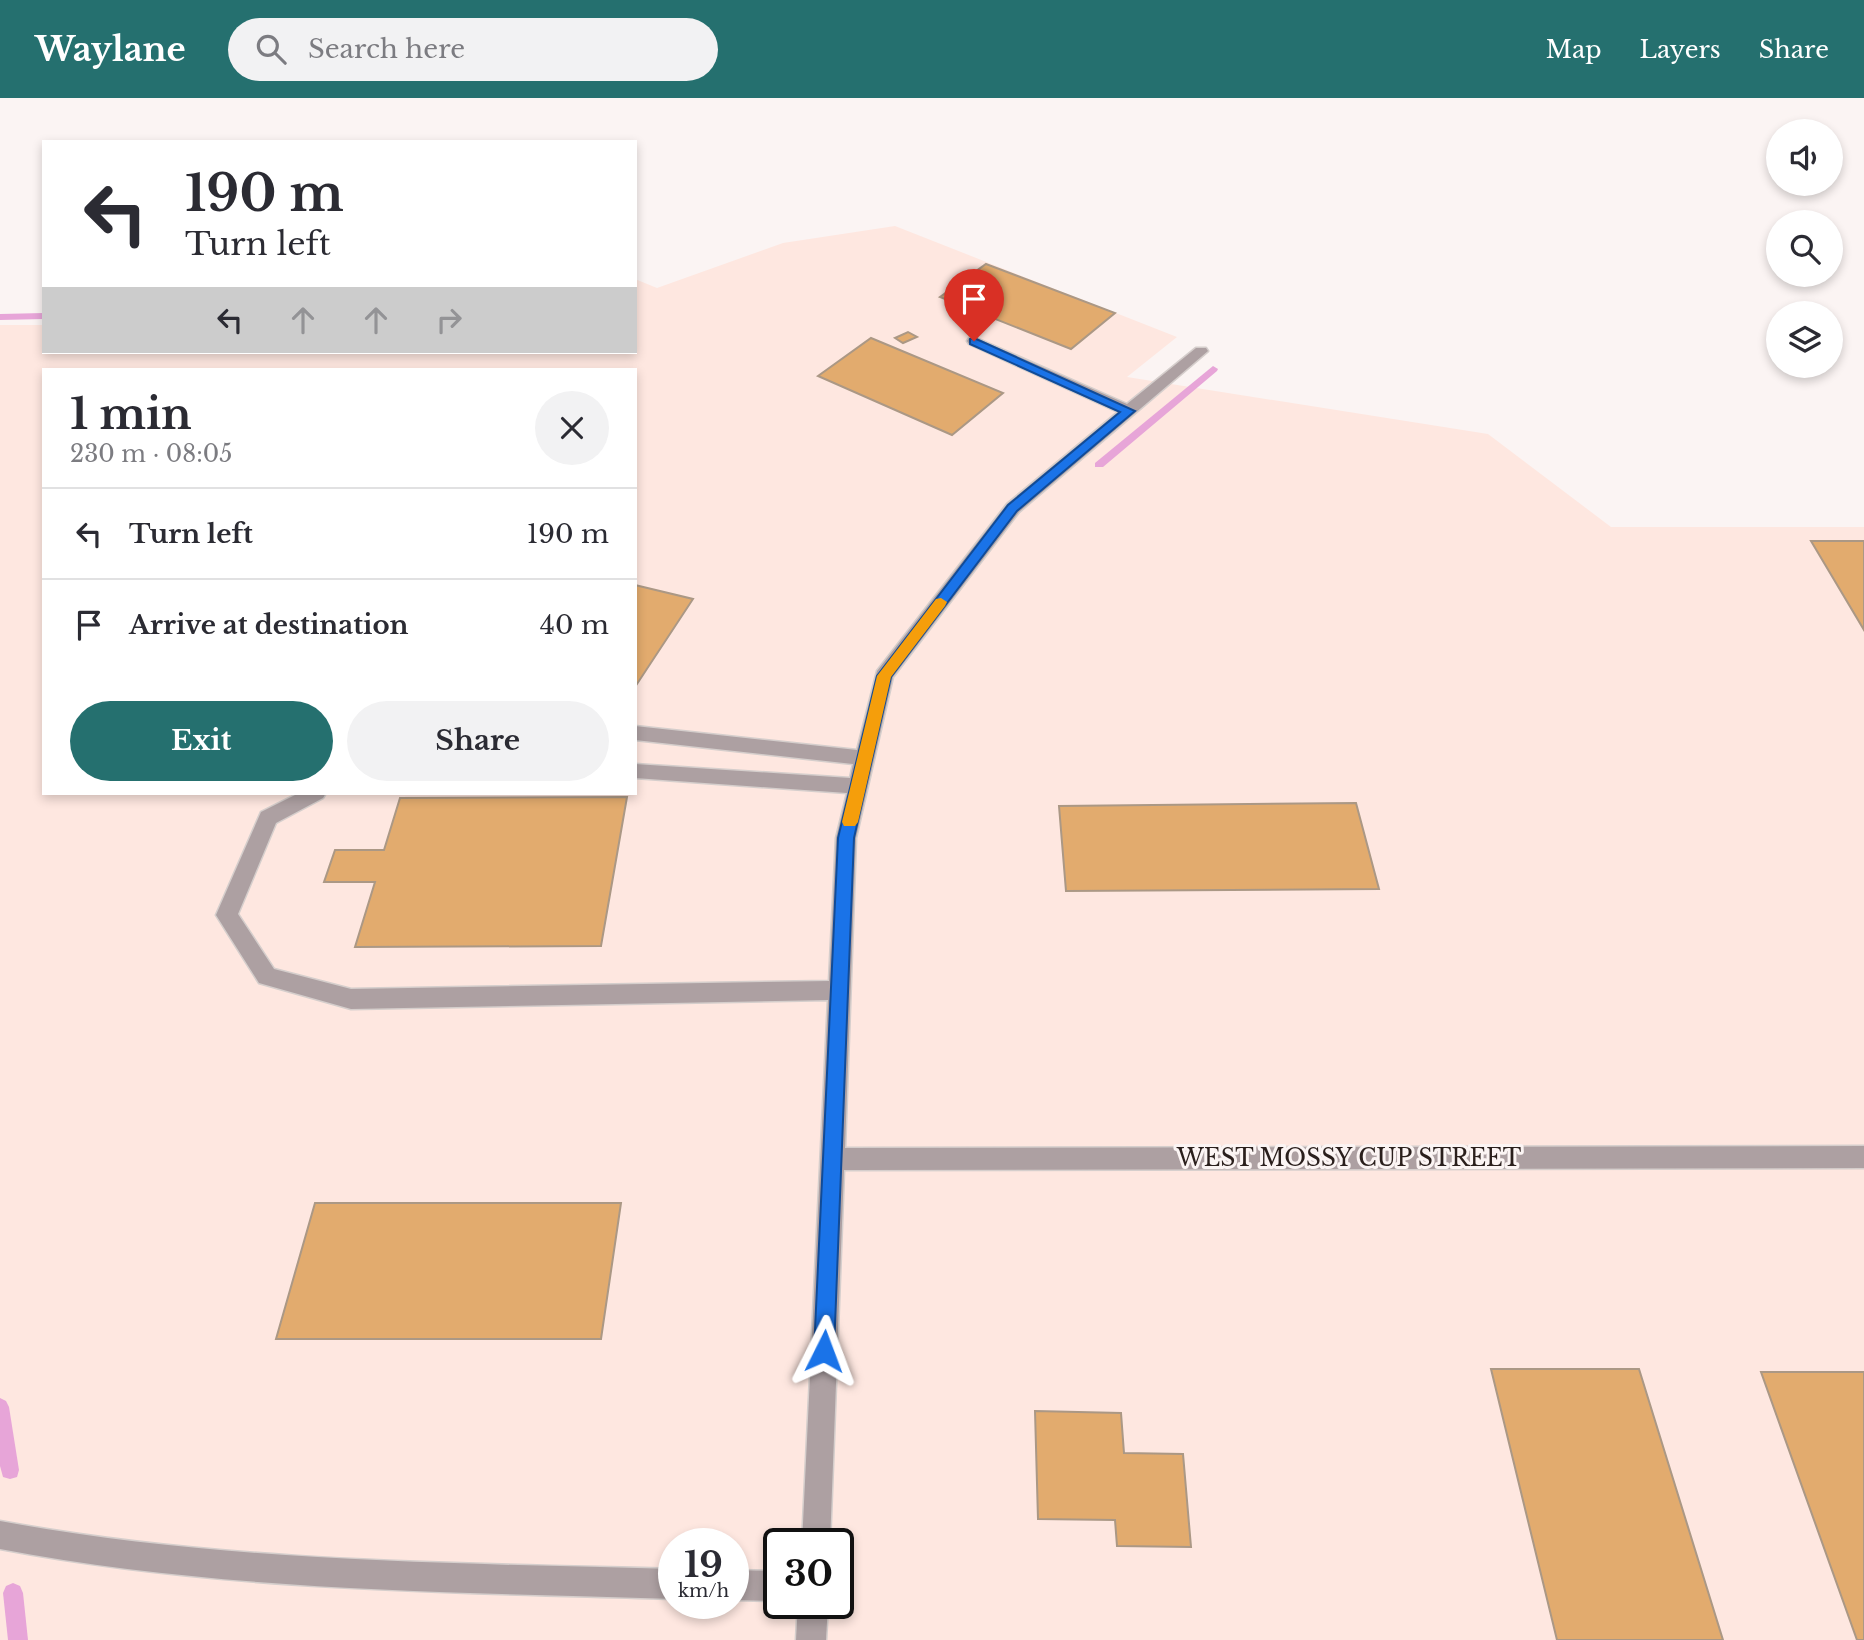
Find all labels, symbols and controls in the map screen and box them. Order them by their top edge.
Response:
search box [228,18,718,81]
text: Waylane [35,29,186,70]
icon: search [252,30,290,68]
text: Search here [308,33,465,65]
text: Map [1546,35,1602,64]
text: Layers [1640,35,1721,64]
text: Share [1759,35,1829,64]
map controls [1766,119,1843,378]
button: sound [1766,119,1843,196]
text: 190 m [185,163,344,224]
icon: left [70,168,161,259]
button: search [1766,210,1843,287]
text: Turn left [185,224,331,264]
pin [944,269,1004,341]
icon: arrive [955,280,993,318]
icon: left [211,301,249,339]
icon: ahead [284,301,322,339]
icon: ahead [357,301,395,339]
icon: right [430,301,468,339]
button: layers [1766,301,1843,378]
text: 1 min [70,388,192,440]
button: close [535,391,609,465]
text: 230 m · 08:05 [70,440,232,468]
icon: left [70,515,108,553]
text: Turn left [129,518,253,550]
text: 190 m [527,518,609,550]
icon: arrive [70,606,108,644]
text: Arrive at destination [129,609,409,641]
text: 40 m [540,609,609,641]
button: Exit [70,701,333,781]
button: Share [347,701,609,781]
street label: WEST MOSSY CUP STREET [1176,1144,1522,1172]
position arrow [787,1314,861,1388]
speed limit sign: 30 [763,1528,854,1619]
text: 19 [684,1543,723,1586]
text: km/h [678,1580,729,1602]

